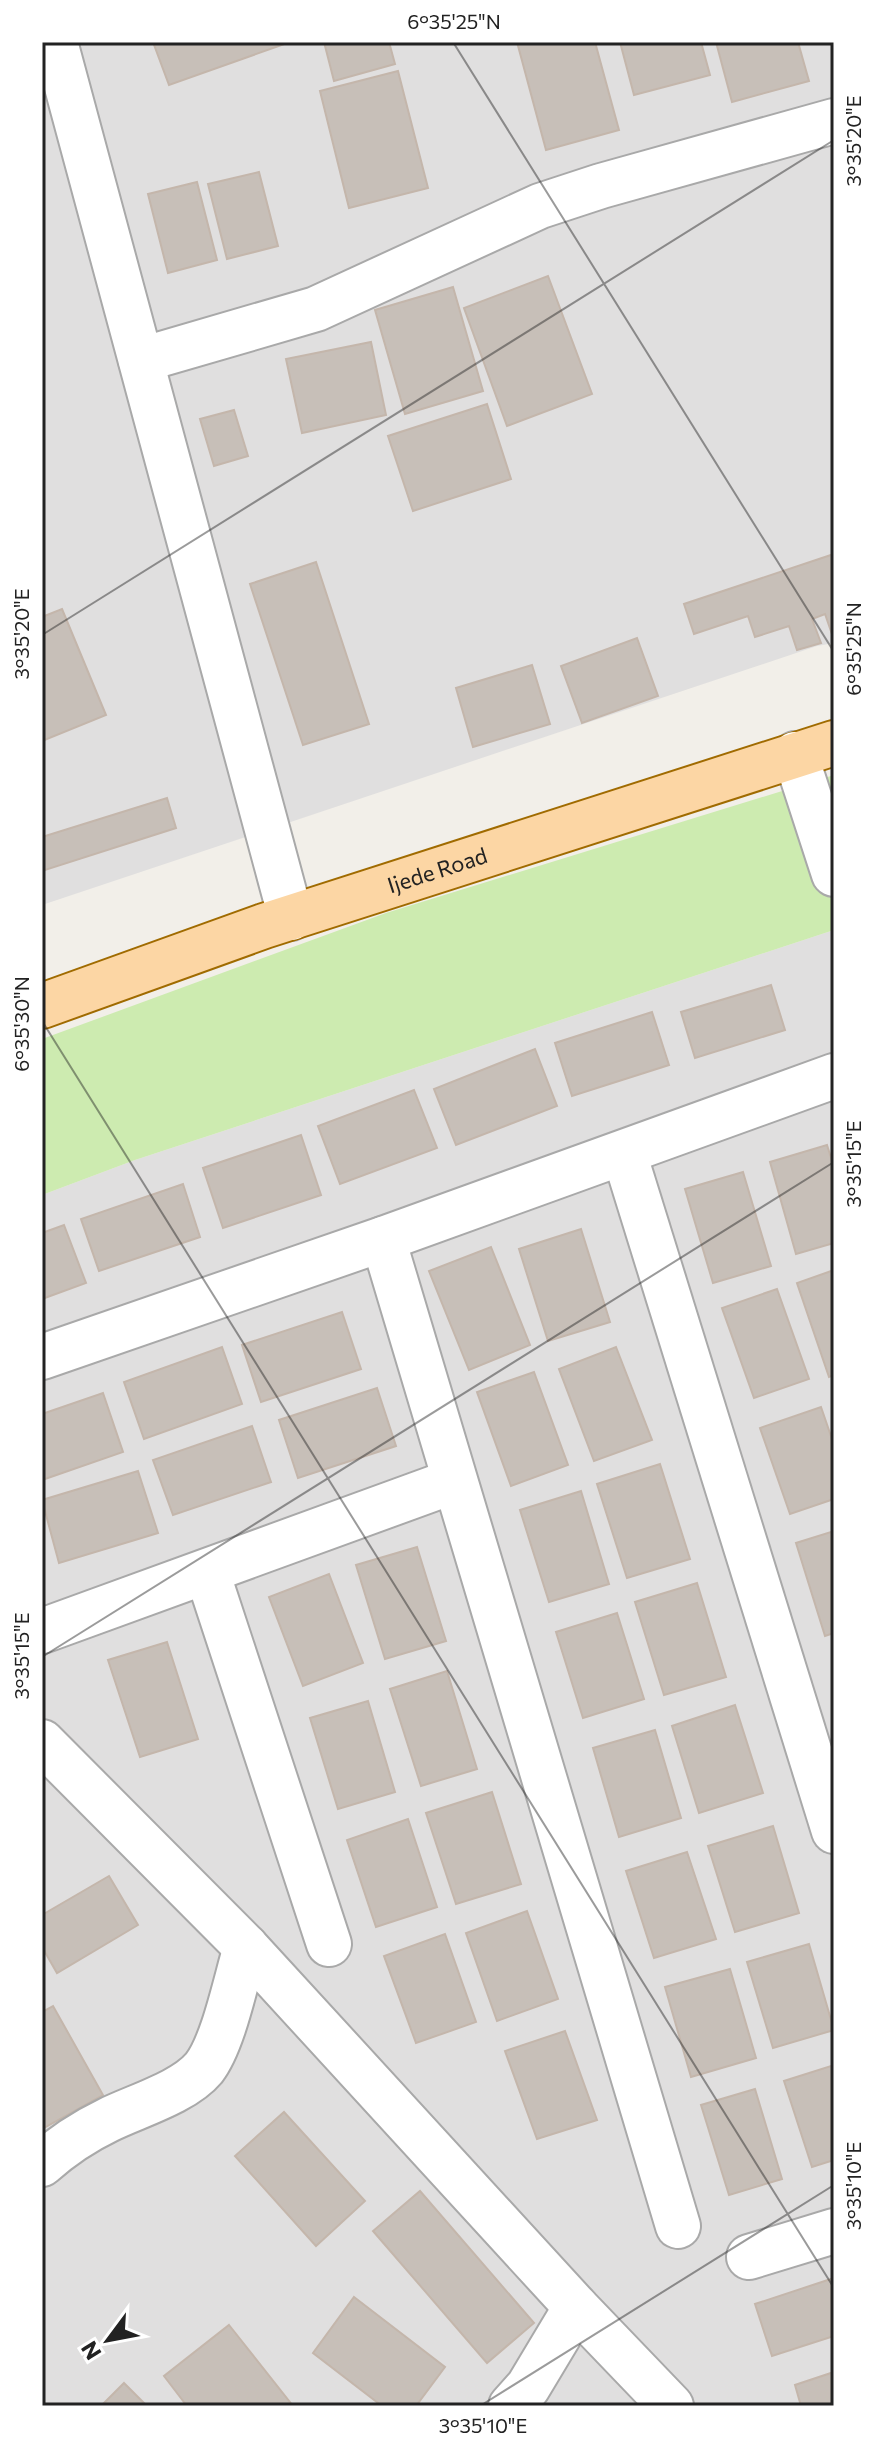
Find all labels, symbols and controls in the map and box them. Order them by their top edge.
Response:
text: 6°35'25"N [407,9,501,33]
text: 3°35'20"E [841,95,865,187]
text: 3°35'20"E [9,588,33,680]
text: 6°35'25"N [841,602,865,696]
street label: Ijede Road [384,841,490,899]
text: 6°35'30"N [9,976,33,1072]
text: 3°35'15"E [841,1120,865,1208]
text: 3°35'15"E [9,1612,33,1700]
text: 3°35'10"E [841,2142,865,2230]
north arrow [68,2300,148,2380]
text: N [75,2337,106,2365]
text: 3°35'10"E [439,2413,527,2437]

